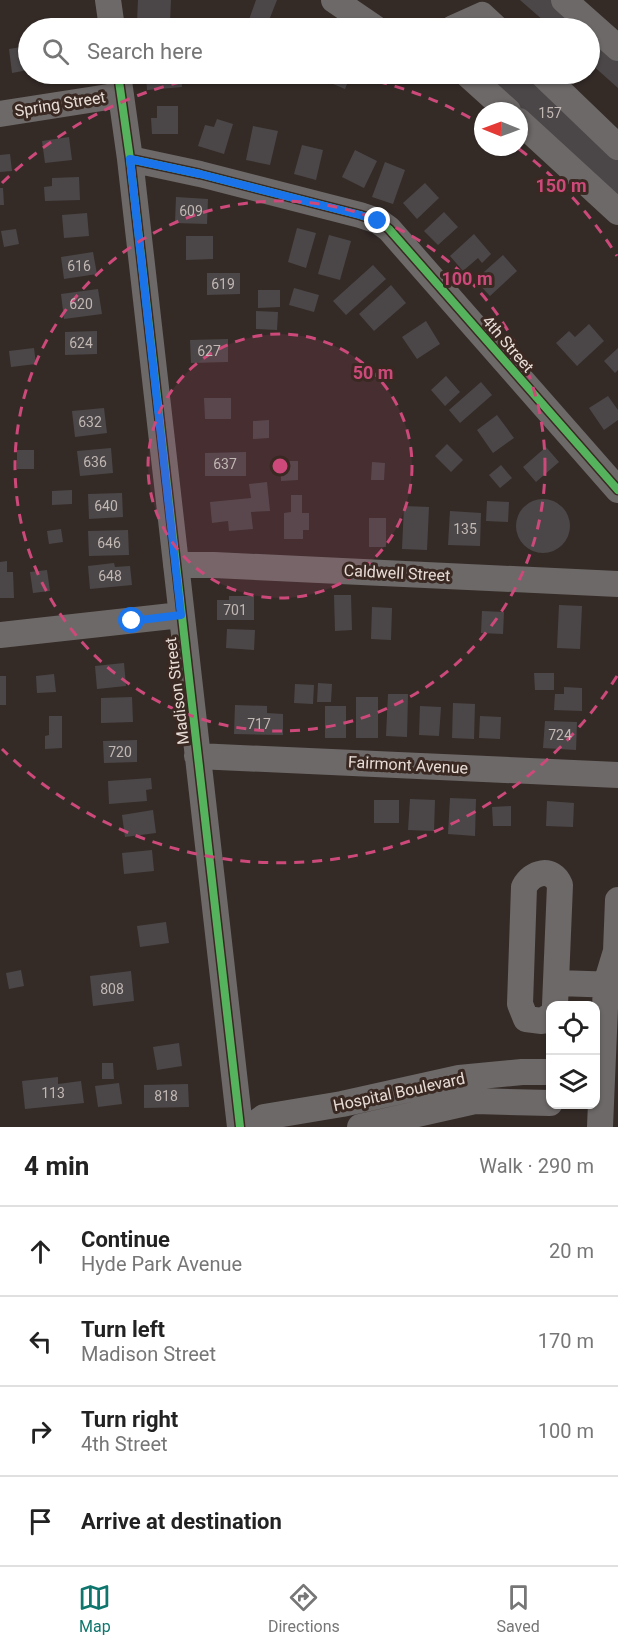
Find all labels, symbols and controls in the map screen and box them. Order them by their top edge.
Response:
search box [18,18,600,84]
icon: search [39,35,72,68]
text: Search here [87,39,203,64]
street label: Spring Street [13,87,107,121]
north arrow [474,102,528,156]
house number: 157 [538,105,562,121]
text: 150 m [535,175,587,196]
house number: 609 [179,203,203,219]
route end [364,207,390,233]
house number: 616 [67,258,91,274]
text: 100 m [441,268,493,289]
house number: 619 [211,276,235,292]
house number: 620 [69,296,93,312]
street label: 4th Street [478,312,538,376]
house number: 624 [69,335,93,351]
house number: 627 [197,343,221,359]
text: 50 m [353,362,393,383]
house number: 632 [78,414,102,430]
house number: 636 [83,454,107,470]
house number: 637 [213,456,237,472]
centre of rings [270,456,290,476]
house number: 640 [94,498,118,514]
house number: 135 [453,521,477,537]
house number: 646 [97,535,121,551]
street label: Caldwell Street [343,561,451,585]
house number: 648 [98,568,122,584]
house number: 701 [223,602,247,618]
route start [118,607,144,633]
street label: Madison Street [161,636,193,746]
house number: 717 [247,716,271,732]
house number: 724 [548,727,572,743]
house number: 720 [108,744,132,760]
street label: Fairmont Avenue [348,752,468,778]
house number: 808 [100,981,124,997]
map controls [546,1001,600,1109]
button: locate [546,1001,600,1055]
button: layers [546,1055,600,1109]
street label: Hospital Boulevard [331,1069,467,1115]
house number: 113 [41,1085,65,1101]
house number: 818 [154,1088,178,1104]
text: 4 min [24,1151,89,1181]
text: Walk · 290 m [479,1154,594,1178]
text: Continue [81,1227,170,1252]
icon: ahead [24,1235,57,1268]
text: 20 m [549,1239,594,1263]
text: Hyde Park Avenue [81,1252,242,1276]
text: Turn left [81,1317,165,1342]
icon: left [24,1325,57,1358]
text: 170 m [538,1329,594,1353]
text: Madison Street [81,1342,216,1366]
text: Turn right [81,1407,178,1432]
icon: right [24,1415,57,1448]
text: 100 m [538,1419,594,1443]
text: 4th Street [81,1432,168,1456]
icon: arrive [24,1505,57,1538]
text: Arrive at destination [81,1509,282,1534]
tab: Map [78,1581,111,1636]
tab: Directions [268,1581,340,1636]
tab: Saved [496,1581,540,1636]

